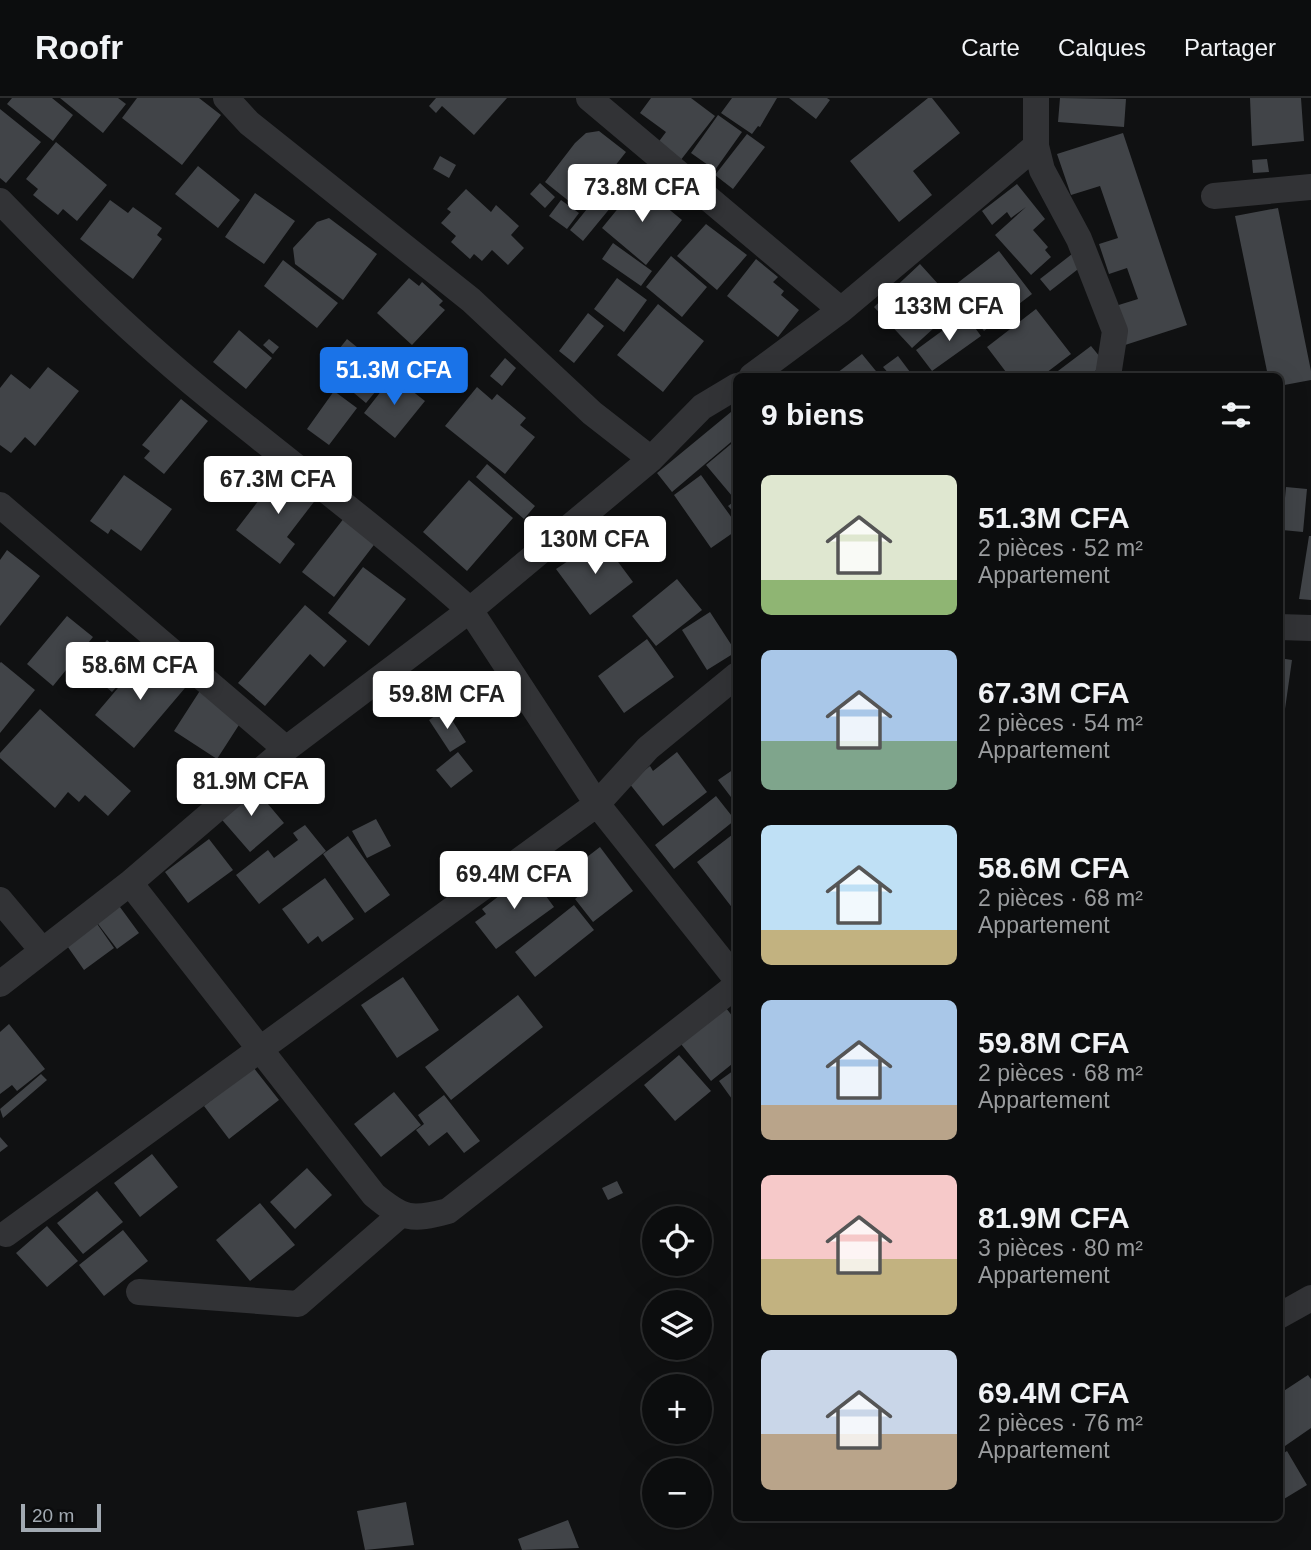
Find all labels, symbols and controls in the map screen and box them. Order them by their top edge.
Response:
text: Roofr [35,29,123,66]
text: Carte [961,34,1020,61]
text: Calques [1058,34,1146,61]
text: Partager [1184,34,1276,61]
pin: 73.8M CFA [562,164,722,224]
text: 73.8M CFA [584,174,700,200]
pin: 133M CFA [877,284,1021,343]
text: 133M CFA [894,293,1004,319]
pin: 51.3M CFA [314,348,474,407]
text: 51.3M CFA [336,357,452,383]
icon: filters [1217,396,1255,434]
text: 9 biens [761,398,864,431]
pin: 67.3M CFA [198,456,358,516]
text: 67.3M CFA [220,466,336,492]
text: 51.3M CFA [978,501,1130,534]
icon: home [817,503,901,587]
pin: 130M CFA [523,517,667,576]
text: 130M CFA [540,526,650,552]
text: 2 pièces · 52 m² [978,535,1143,561]
text: Appartement [978,562,1110,588]
pin: 58.6M CFA [60,642,220,702]
text: 58.6M CFA [82,652,198,678]
pin: 59.8M CFA [367,672,527,731]
text: 67.3M CFA [978,676,1130,709]
icon: home [817,678,901,762]
text: 59.8M CFA [389,681,505,707]
text: 2 pièces · 54 m² [978,710,1143,736]
text: Appartement [978,737,1110,763]
pin: 81.9M CFA [171,758,331,818]
text: 81.9M CFA [193,768,309,794]
text: 58.6M CFA [978,851,1130,884]
pin: 69.4M CFA [434,852,594,911]
icon: home [817,853,901,937]
text: 69.4M CFA [456,861,572,887]
text: 2 pièces · 68 m² [978,885,1143,911]
text: Appartement [978,912,1110,938]
text: 59.8M CFA [978,1026,1130,1059]
icon: home [817,1028,901,1112]
text: 2 pièces · 68 m² [978,1060,1143,1086]
text: Appartement [978,1087,1110,1113]
text: 81.9M CFA [978,1201,1130,1234]
icon: home [817,1203,901,1287]
map controls [642,1206,712,1528]
button: locate [642,1206,712,1276]
text: 3 pièces · 80 m² [978,1235,1143,1261]
text: Appartement [978,1262,1110,1288]
button: layers [642,1290,712,1360]
button: + [642,1374,712,1444]
text: 69.4M CFA [978,1376,1130,1409]
icon: home [817,1378,901,1462]
text: 2 pièces · 76 m² [978,1410,1143,1436]
text: Appartement [978,1437,1110,1463]
button: − [642,1458,712,1528]
scale bar [21,1501,102,1533]
text: 20 m [32,1505,74,1526]

